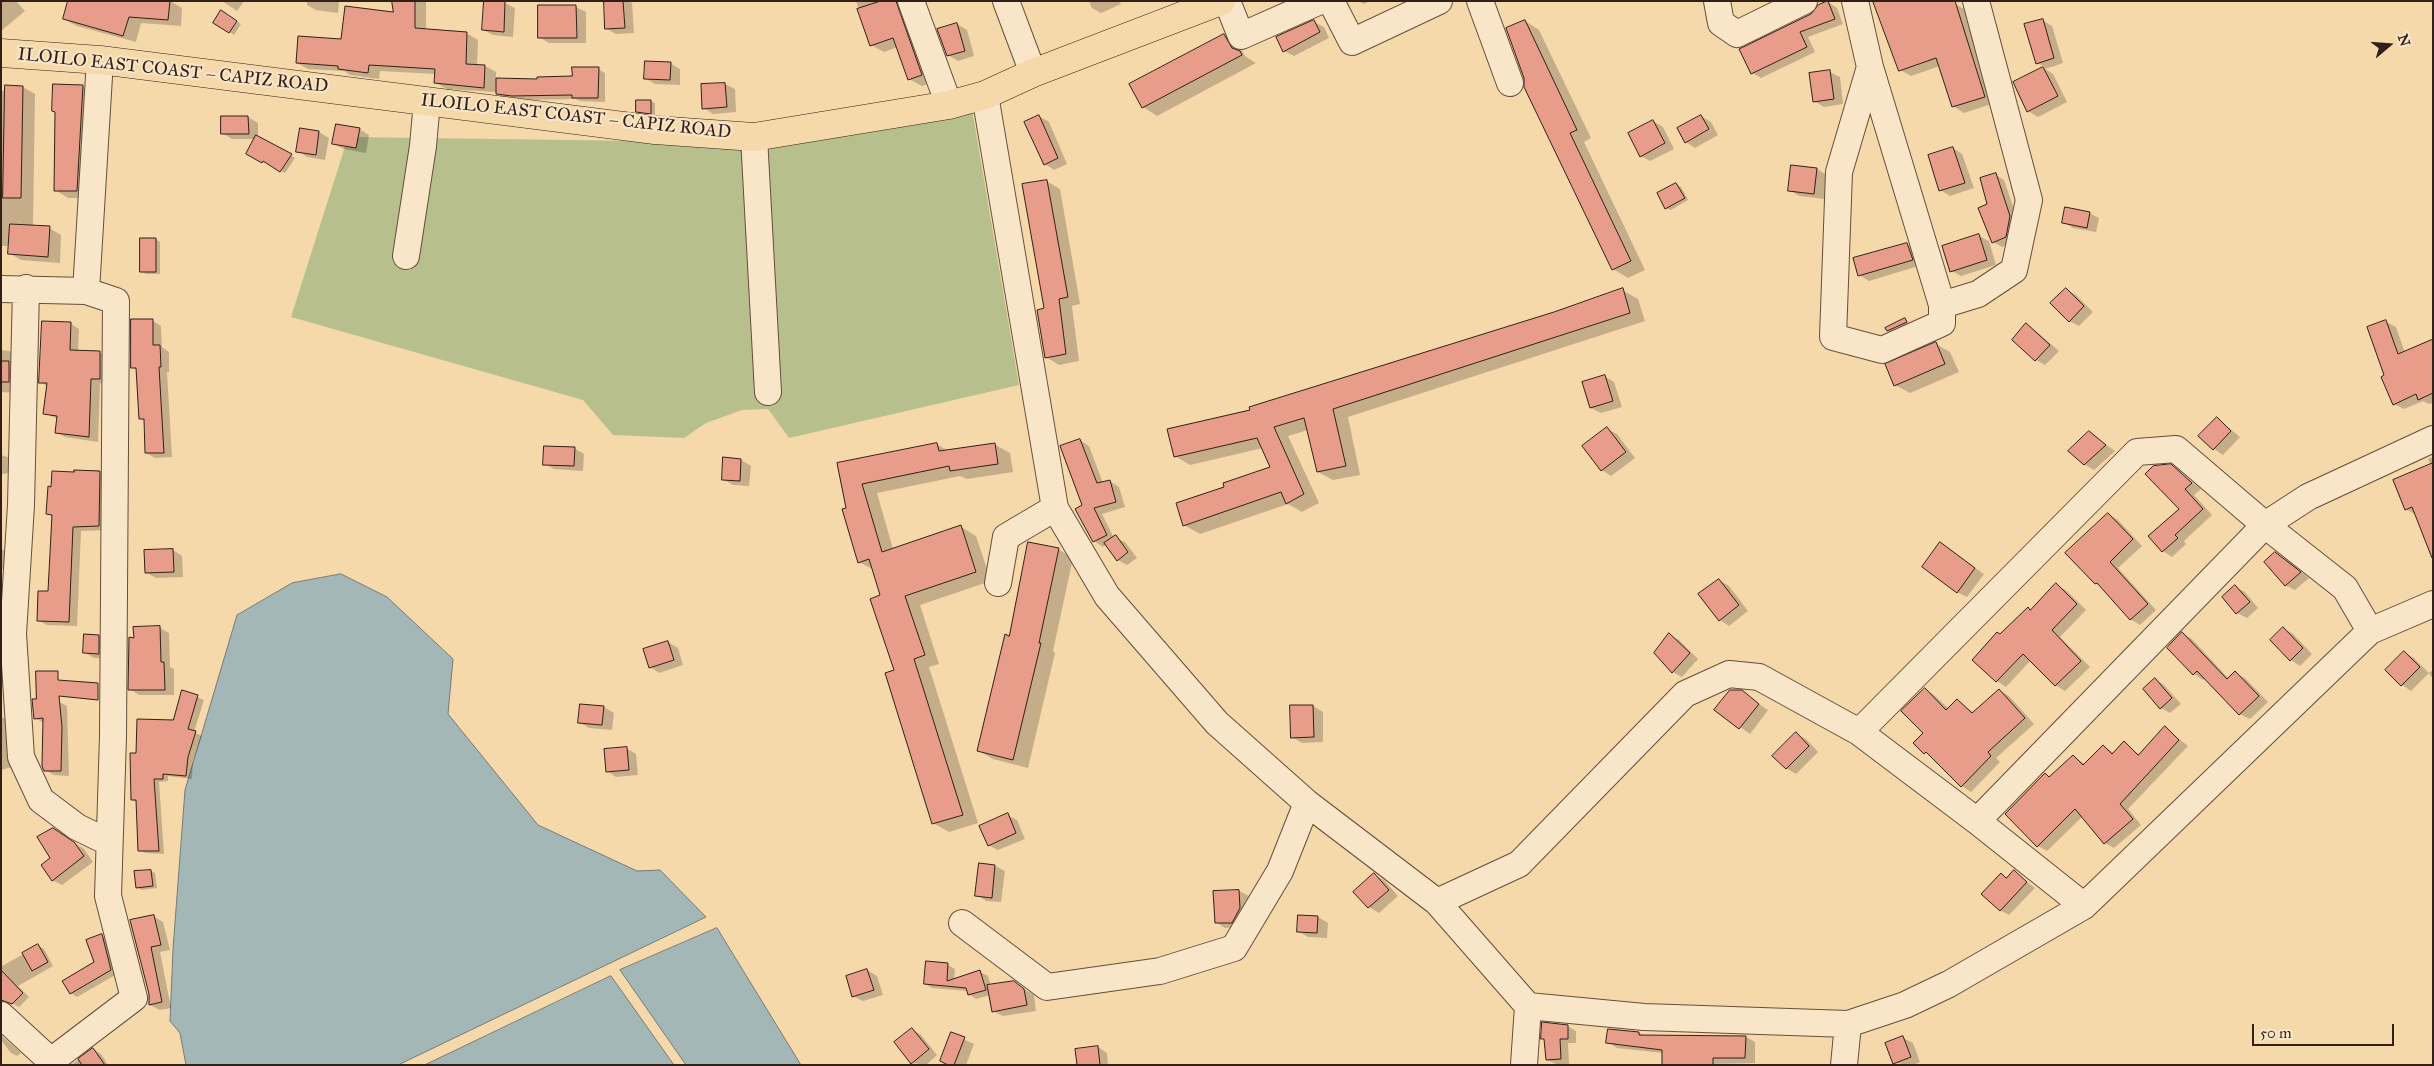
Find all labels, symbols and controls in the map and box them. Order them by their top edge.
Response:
north arrow [2364,20,2414,70]
text: N [2394,32,2414,48]
street label: ILOILO EAST COAST – CAPIZ ROAD [17,44,329,98]
street label: ILOILO EAST COAST – CAPIZ ROAD [420,90,732,144]
scale bar [2254,1014,2396,1046]
text: 50 m [2260,1024,2292,1042]

